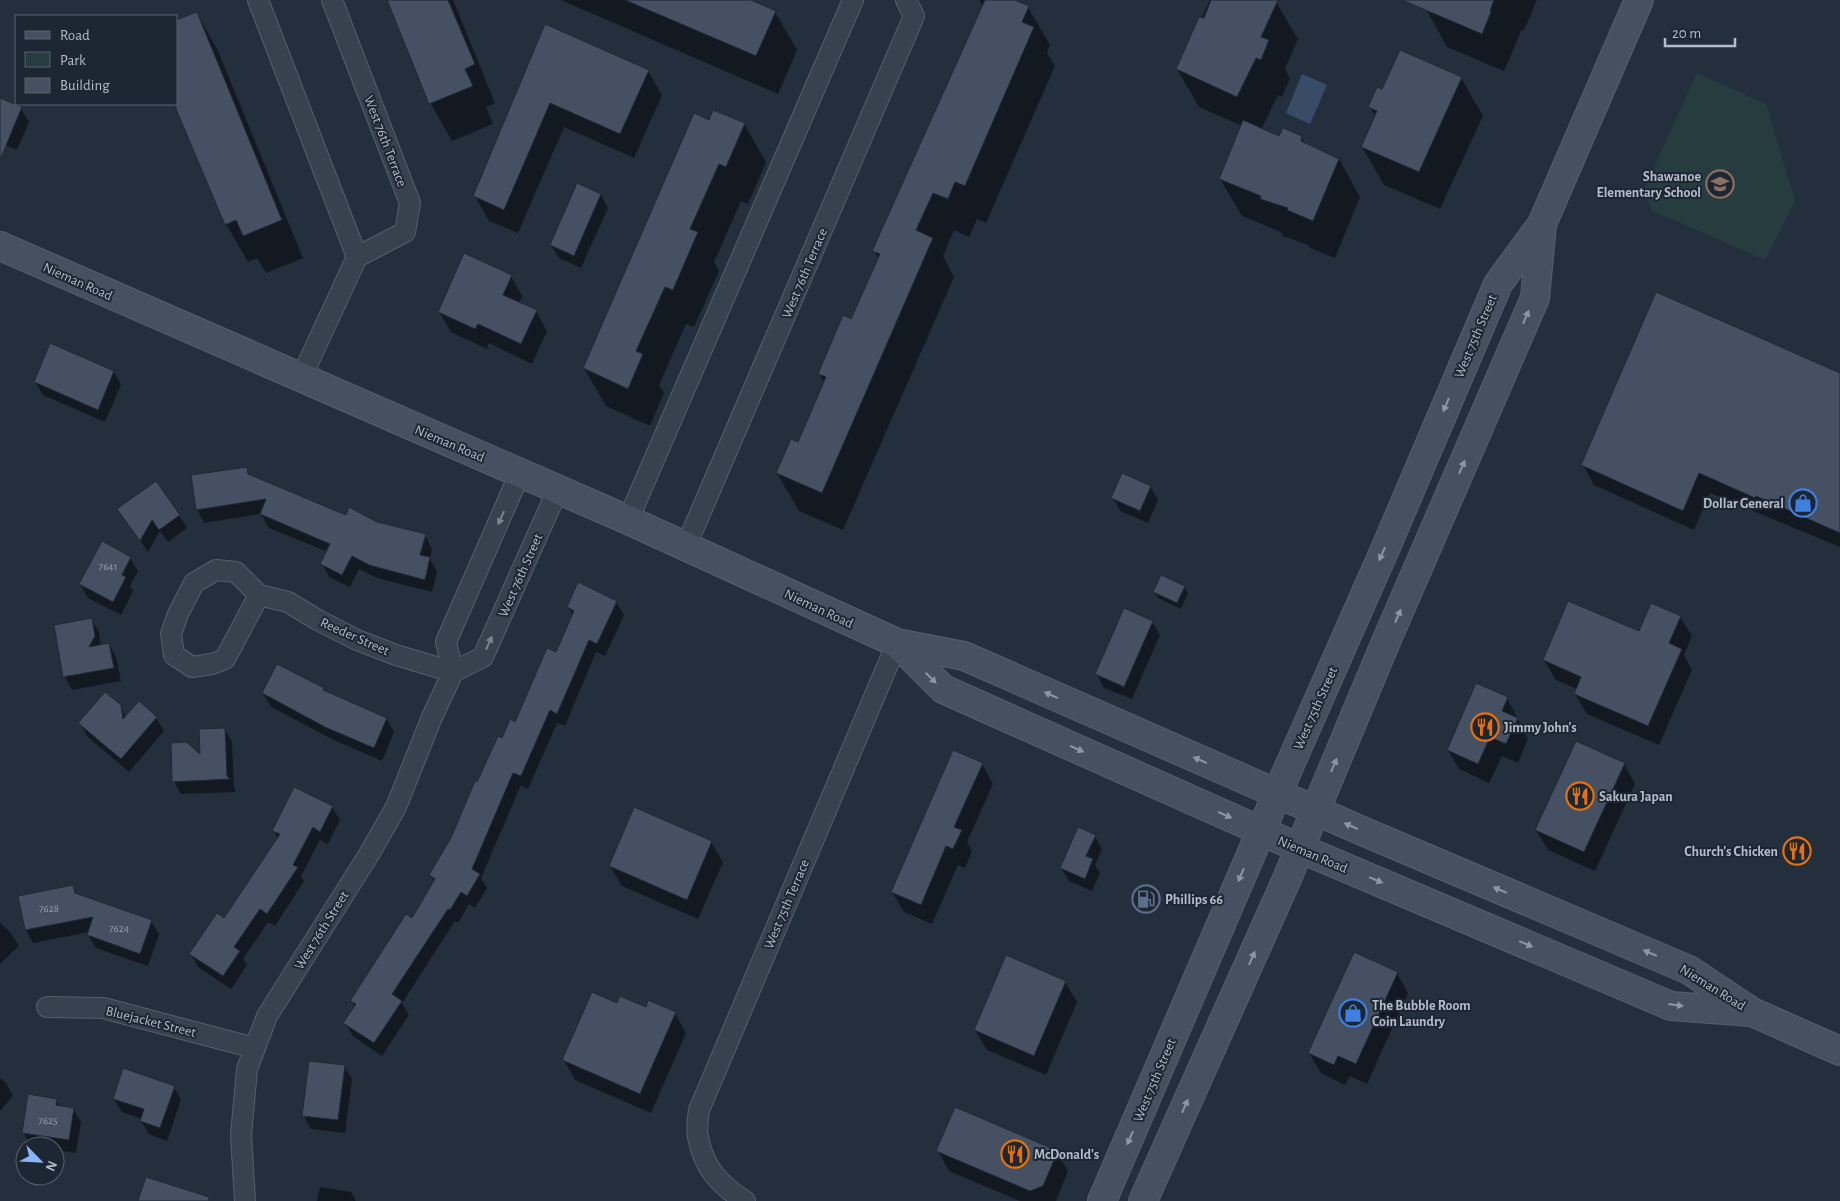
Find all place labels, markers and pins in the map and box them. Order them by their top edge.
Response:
school or university icon: Shawanoe Elementary School [1705,169,1735,199]
place label: Shawanoe Elementary School [1596,170,1701,200]
shop icon: Dollar General [1788,488,1818,518]
place label: Dollar General [1703,497,1784,511]
restaurant icon: Jimmy John's [1470,712,1500,742]
place label: Jimmy John's [1504,721,1577,735]
restaurant icon: Sakura Japan [1565,781,1595,811]
place label: Sakura Japan [1599,790,1673,804]
restaurant icon: Church's Chicken [1782,836,1812,866]
place label: Church's Chicken [1684,845,1778,859]
fuel station icon: Phillips 66 [1131,884,1161,914]
place label: Phillips 66 [1165,893,1223,907]
shop icon: The Bubble Room Coin Laundry [1338,998,1368,1028]
place label: The Bubble Room Coin Laundry [1372,999,1471,1029]
restaurant icon: McDonald's [1000,1139,1030,1169]
place label: McDonald's [1034,1148,1099,1162]

